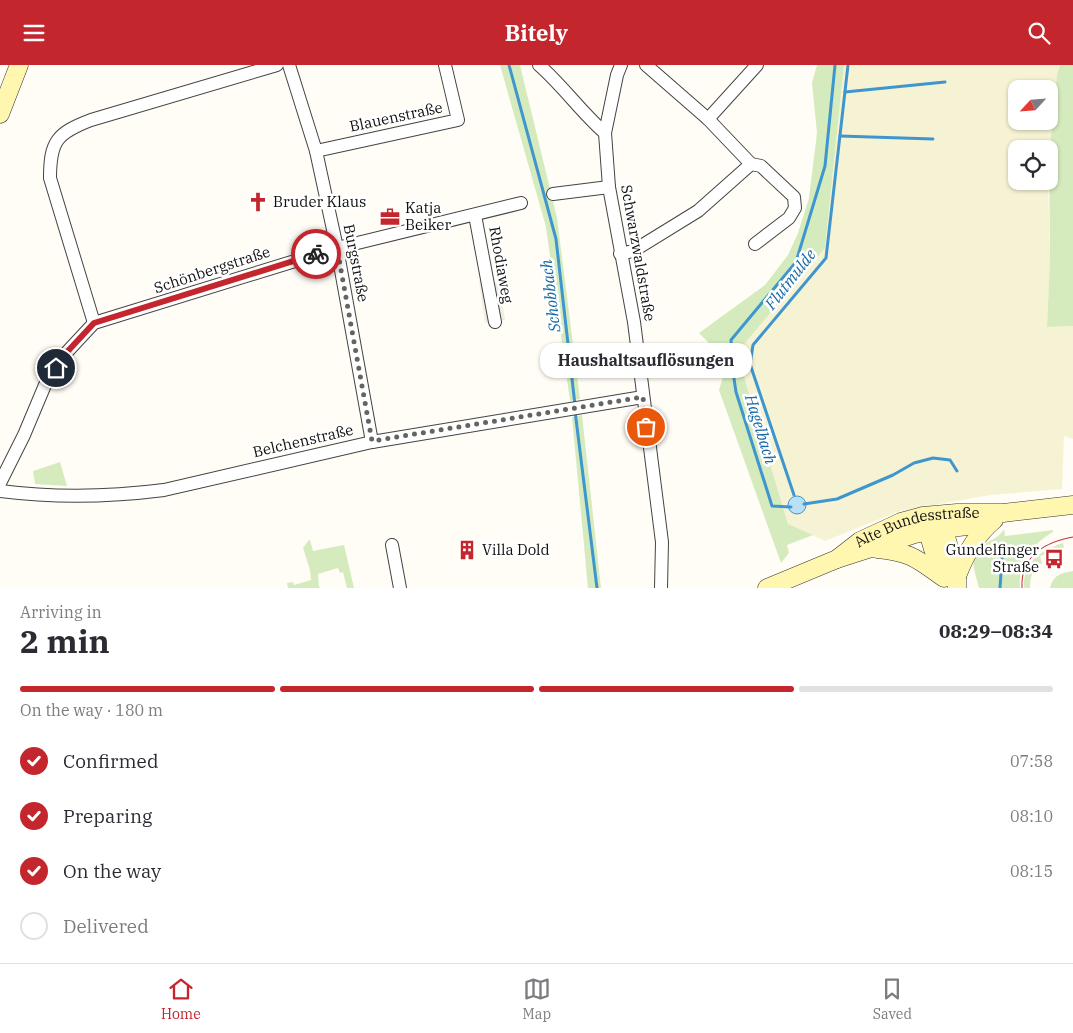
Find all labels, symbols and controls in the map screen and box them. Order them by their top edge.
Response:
text: Bitely [505,18,568,47]
icon: menu [20,19,48,47]
icon: search [1025,19,1053,47]
north arrow [1008,80,1058,130]
map controls [1008,80,1058,190]
street label: Blauenstraße [348,97,444,136]
button: locate [1008,140,1058,190]
street label: Schwarzwaldstraße [617,183,660,323]
church icon: Bruder Klaus [247,191,269,213]
place label: Bruder Klaus [273,192,366,211]
place label: Katja Beiker [405,198,451,234]
office icon: Katja Beiker [379,206,401,228]
street label: Burgstraße [340,222,373,303]
street label: Rhodiaweg [485,225,518,305]
courier [291,229,341,279]
icon: bike [302,240,330,268]
street label: Schönbergstraße [151,242,272,297]
water label: Flutmulde [760,245,820,314]
water label: Schobbach [536,258,565,335]
callout: Haushaltsauflösungen [540,342,752,377]
pin [35,347,77,389]
text: Haushaltsauflösungen [558,350,734,370]
icon: home [42,354,70,382]
water label: Hagelbach [741,391,781,466]
pin [625,406,667,448]
icon: bag [632,413,660,441]
street label: Belchenstraße [251,420,355,461]
street label: Alte Bundesstraße [850,503,980,551]
building icon: Villa Dold [456,539,478,561]
place label: Villa Dold [482,540,550,559]
place label: Gundelfinger Straße [946,540,1039,576]
bus stop icon: Gundelfinger Straße [1043,548,1065,570]
text: Arriving in [20,602,102,622]
text: 08:29–08:34 [939,619,1053,643]
text: 2 min [20,620,110,662]
text: On the way · 180 m [20,700,163,720]
icon: check [20,747,48,775]
text: Confirmed [63,749,158,773]
text: 07:58 [1010,751,1053,771]
icon: check [20,802,48,830]
text: Preparing [63,804,152,828]
text: 08:10 [1010,806,1053,826]
icon: check [20,857,48,885]
text: On the way [63,859,161,883]
text: 08:15 [1010,861,1053,881]
text: Delivered [63,914,149,938]
tab: Home [161,975,201,1023]
tab: Map [523,975,551,1023]
tab: Saved [873,975,912,1023]

